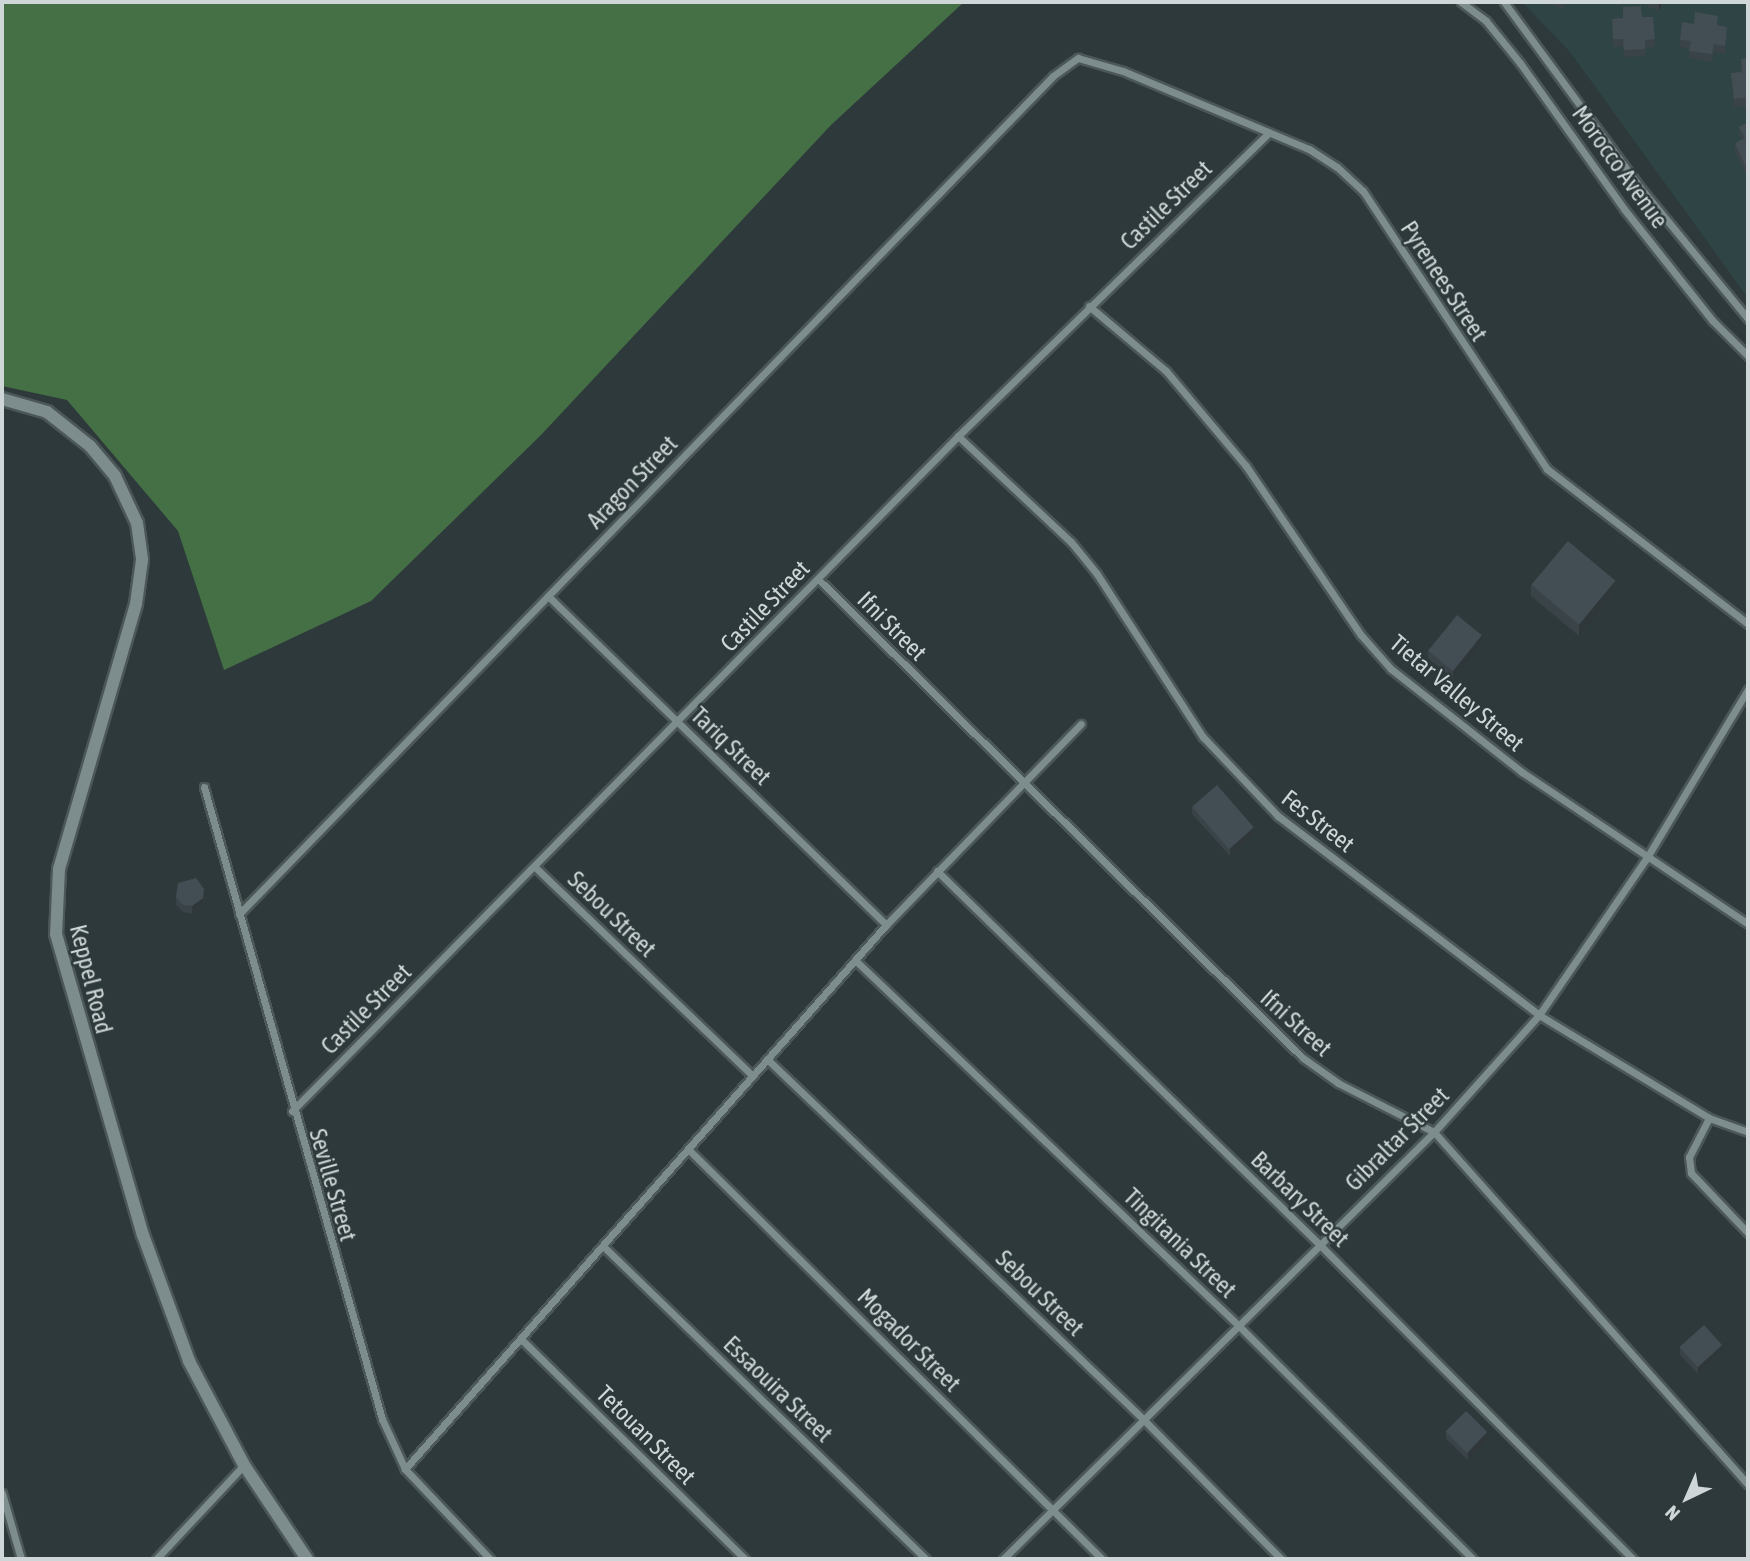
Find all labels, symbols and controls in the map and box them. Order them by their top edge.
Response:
street label: Morocco Avenue [1566,100,1674,234]
street label: Castile Street [1114,154,1218,256]
street label: Pyrenees Street [1395,216,1493,346]
street label: Aragon Street [581,429,683,535]
street label: Castile Street [714,554,816,658]
street label: Ifni Street [851,585,933,667]
street label: Tietar Valley Street [1384,629,1530,757]
street label: Tariq Street [685,701,777,791]
street label: Fes Street [1276,784,1360,858]
street label: Sebou Street [562,865,662,963]
street label: Keppel Road [64,922,118,1036]
street label: Castile Street [315,958,417,1060]
street label: Ifni Street [1254,984,1338,1062]
street label: Gibraltar Street [1339,1081,1455,1197]
street label: Seville Street [303,1126,363,1244]
street label: Barbary Street [1245,1145,1355,1253]
street label: Tingitania Street [1118,1182,1242,1304]
street label: Sebou Street [990,1244,1090,1342]
street label: Mogador Street [851,1282,967,1398]
street label: Essaouira Street [717,1330,839,1448]
street label: Tetouan Street [590,1379,702,1491]
north arrow [1652,1463,1722,1533]
text: N [1661,1501,1684,1525]

